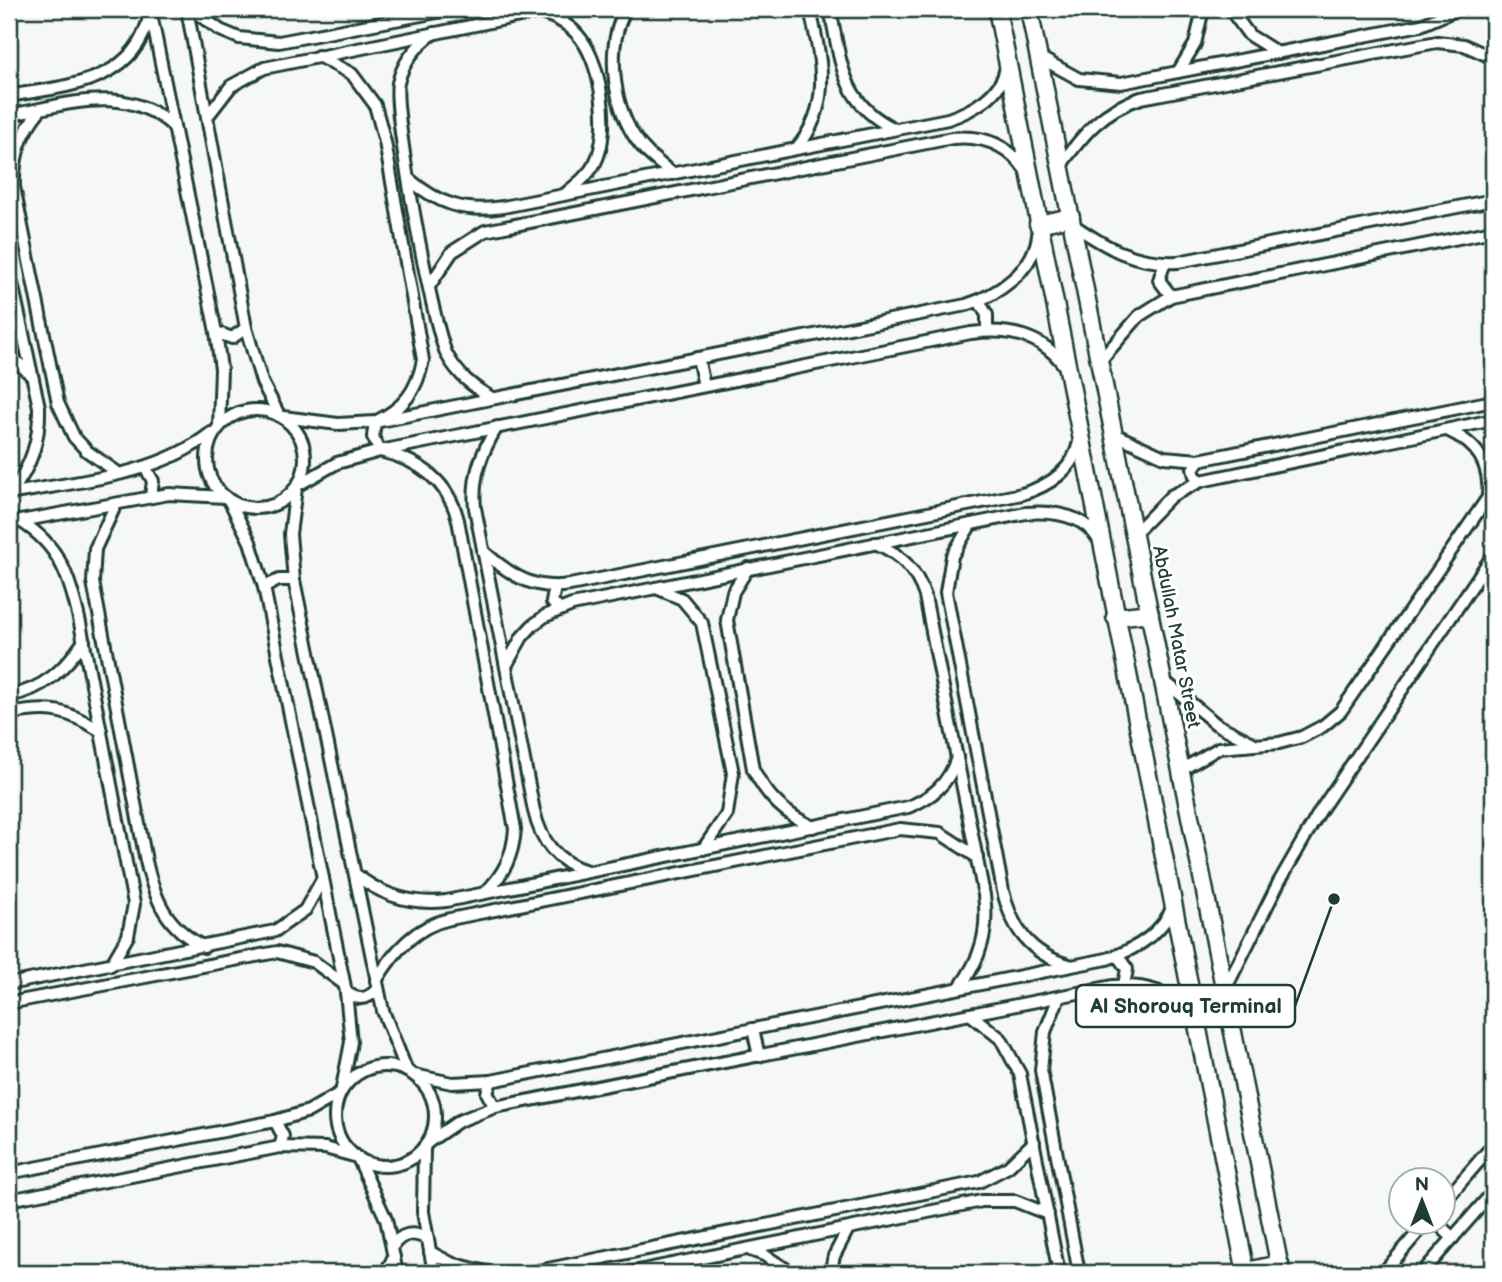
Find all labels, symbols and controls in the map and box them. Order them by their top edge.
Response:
street label: Abdullah Matar Street [1147,544,1205,730]
callout: Al Shorouq Terminal [1076,985,1295,1027]
text: Al Shorouq Terminal [1089,994,1282,1019]
north arrow [1386,1166,1456,1236]
text: N [1415,1174,1429,1197]

